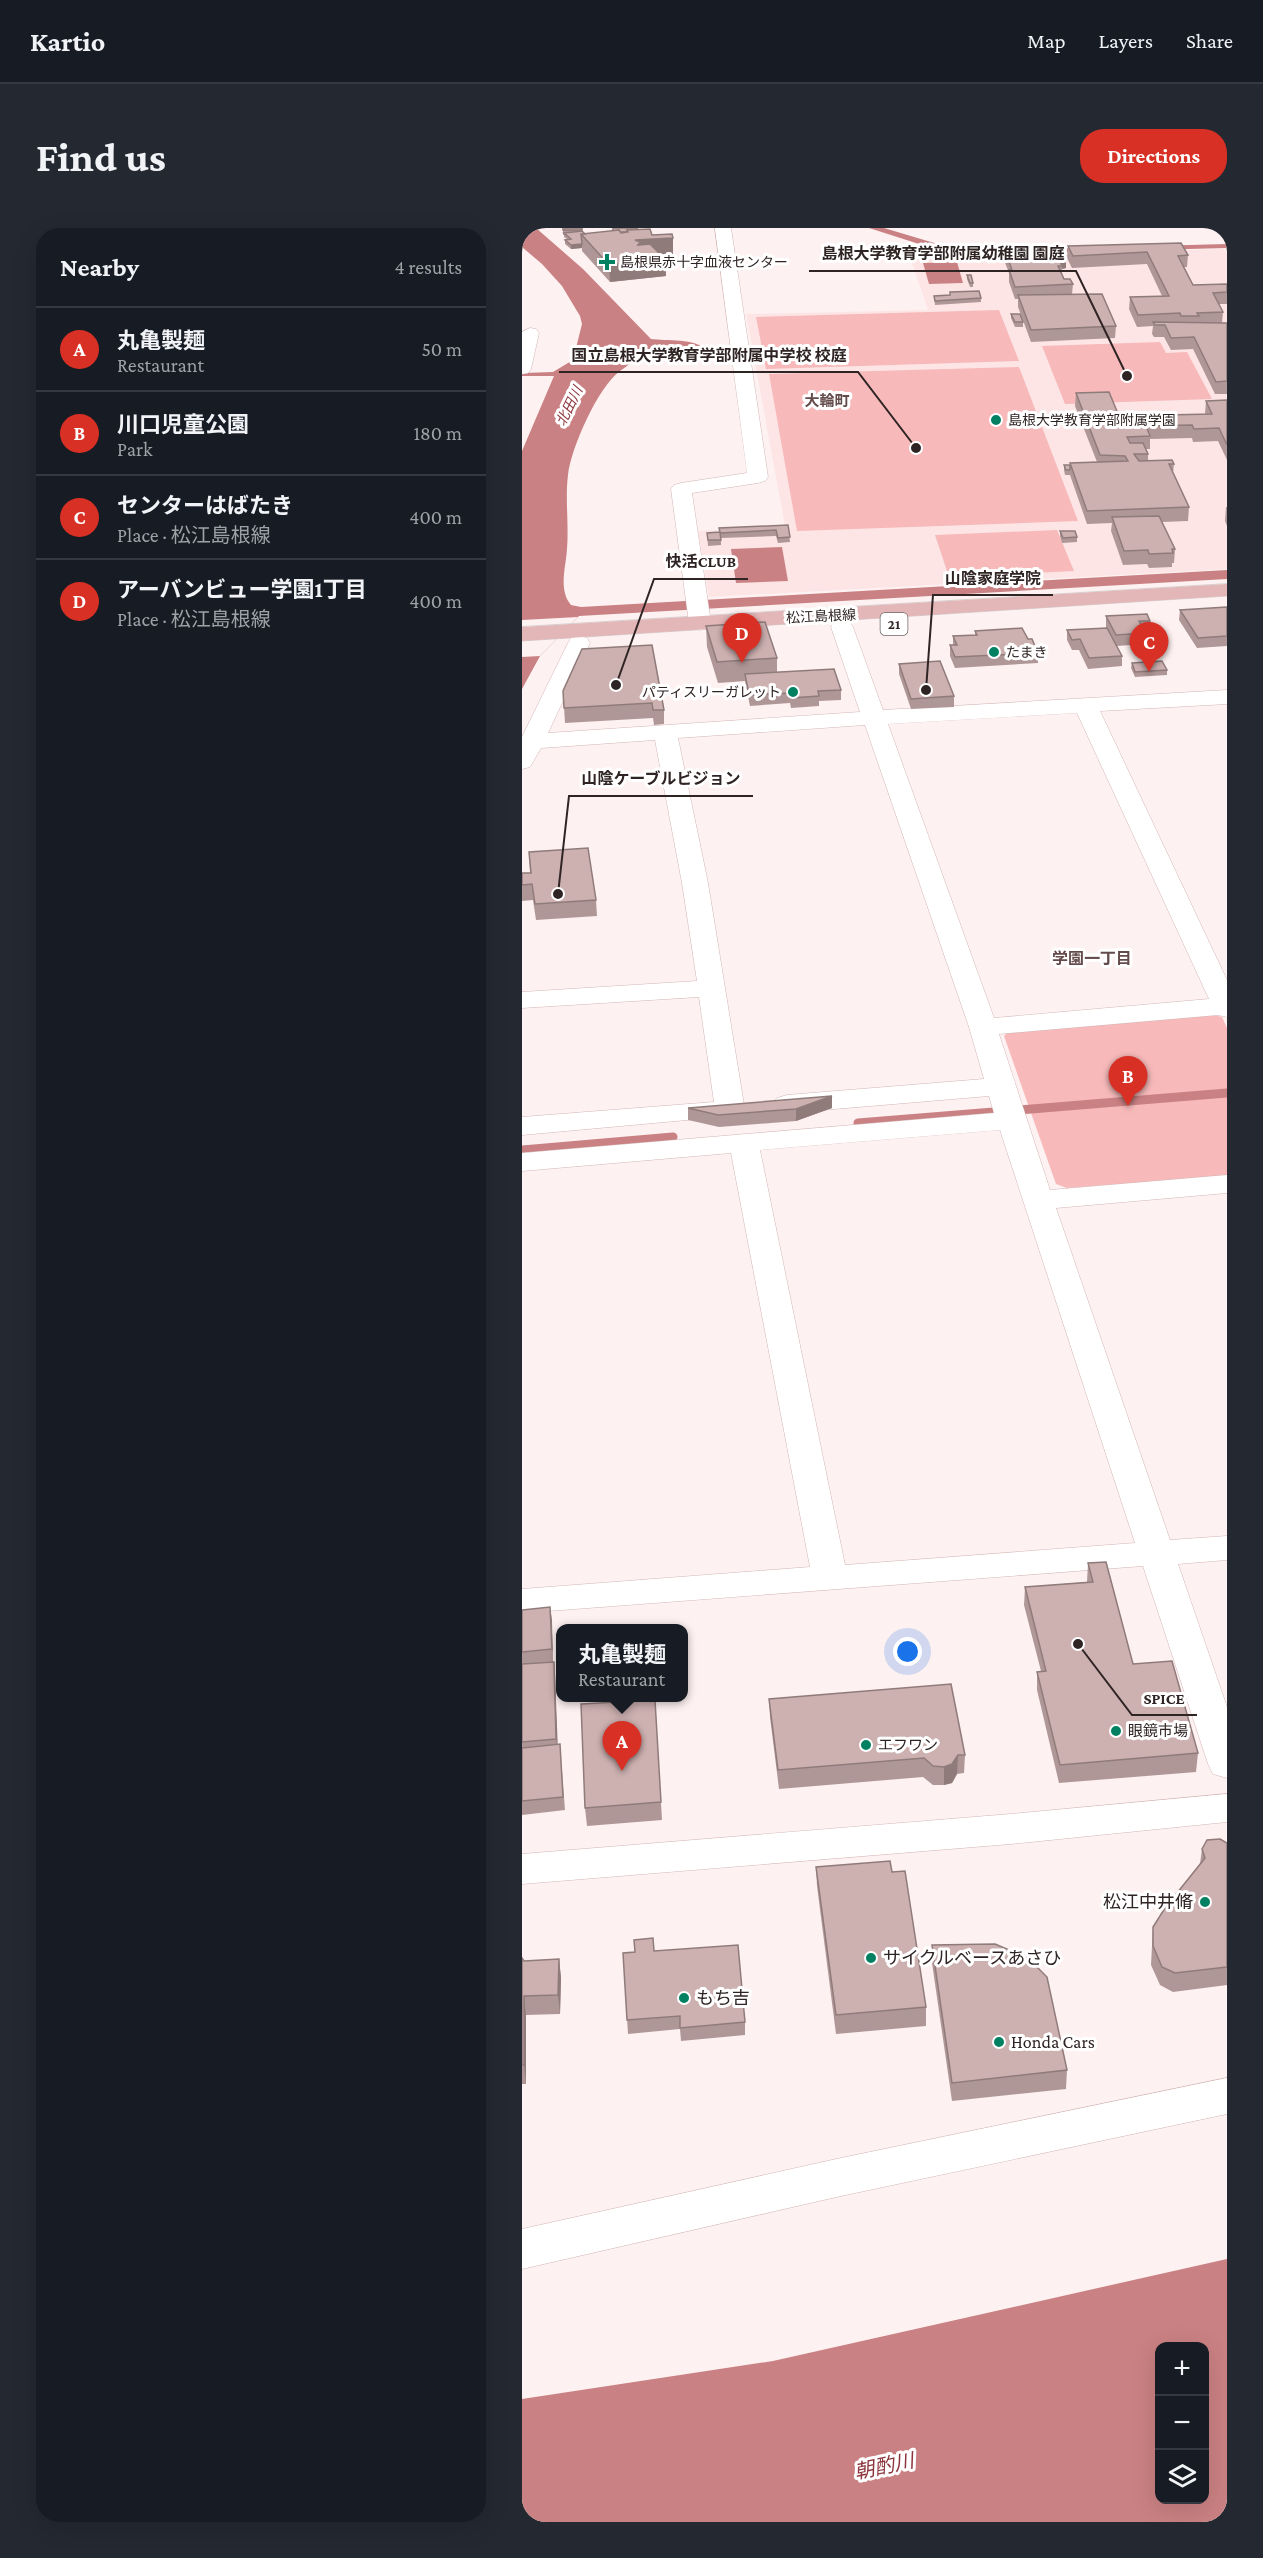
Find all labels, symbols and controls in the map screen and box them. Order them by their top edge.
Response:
text: Kartio [30,26,105,57]
text: Map [1027,29,1066,53]
text: Layers [1099,29,1153,53]
text: Share [1186,29,1233,53]
button: Directions [1080,129,1227,183]
text: Find us [36,133,166,180]
callout: 島根大学教育学部附属幼稚園 園庭 [809,237,1076,271]
text: 島根大学教育学部附属幼稚園 園庭 [821,245,1065,262]
text: Nearby [60,253,139,282]
marker: 島根県赤十字血液センター [598,253,616,271]
place label: 島根県赤十字血液センター [620,254,788,270]
text: 4 results [395,256,462,278]
text: 丸亀製麺 [117,328,205,353]
text: A [74,338,85,360]
text: 50 m [421,338,462,360]
callout: 国立島根大学教育学部附属中学校 校庭 [559,338,858,372]
text: 国立島根大学教育学部附属中学校 校庭 [571,347,847,364]
text: Restaurant [117,354,204,376]
water label: 北田川 [553,382,586,428]
district label: 大輪町 [804,392,850,409]
text: 川口児童公園 [117,412,249,437]
place label: 島根大学教育学部附属学園 [1008,412,1176,428]
marker: 島根大学教育学部附属学園 [989,413,1003,427]
text: B [74,422,85,444]
text: 180 m [413,422,462,444]
text: Park [117,438,153,460]
text: センターはばたき [117,493,293,518]
text: C [73,506,86,528]
text: 400 m [409,506,462,528]
text: Place · 松江島根線 [117,524,271,546]
callout: 快活CLUB [654,545,748,579]
text: 快活CLUB [666,553,736,570]
callout: 山陰家庭学院 [933,561,1053,595]
text: 山陰家庭学院 [945,570,1041,587]
text: アーバンビュー学園1丁目 [117,577,367,602]
text: D [73,590,86,612]
text: 400 m [409,590,462,612]
street label: 松江島根線 [786,606,856,626]
text: Place · 松江島根線 [117,608,271,630]
road number: 21 [880,613,908,635]
pin: D [722,614,762,663]
pin: C [1130,622,1168,672]
place label: たまき [1006,644,1048,660]
marker: たまき [987,645,1001,659]
place label: パティスリーガレット [642,684,781,700]
marker: パティスリーガレット [786,685,800,699]
callout: 山陰ケーブルビジョン [569,762,753,796]
text: 山陰ケーブルビジョン [581,770,741,787]
district label: 学園一丁目 [1052,950,1132,967]
pin: B [1108,1056,1148,1106]
popup [556,1624,688,1702]
your location [893,1637,922,1666]
text: 丸亀製麺 [578,1642,666,1667]
text: Restaurant [578,1668,665,1690]
callout: SPICE [1132,1681,1197,1715]
text: SPICE [1143,1690,1185,1707]
pin: A [602,1722,642,1771]
place label: 眼鏡市場 [1128,1723,1188,1739]
marker: 眼鏡市場 [1109,1724,1123,1738]
place label: エフワン [878,1737,938,1753]
marker: エフワン [859,1738,873,1752]
place label: 松江中井脩 [1103,1892,1193,1912]
marker: 松江中井脩 [1198,1895,1212,1909]
place label: サイクルベースあさひ [883,1948,1061,1968]
marker: サイクルベースあさひ [864,1951,878,1965]
place label: もち吉 [696,1988,750,2008]
marker: もち吉 [677,1991,691,2005]
place label: Honda Cars [1011,2032,1095,2052]
marker: Honda Cars [992,2035,1006,2049]
map controls [1155,2342,1209,2504]
button: + [1155,2342,1209,2396]
button: − [1155,2396,1209,2450]
water label: 朝酌川 [852,2449,918,2483]
button: layers [1155,2450,1209,2504]

